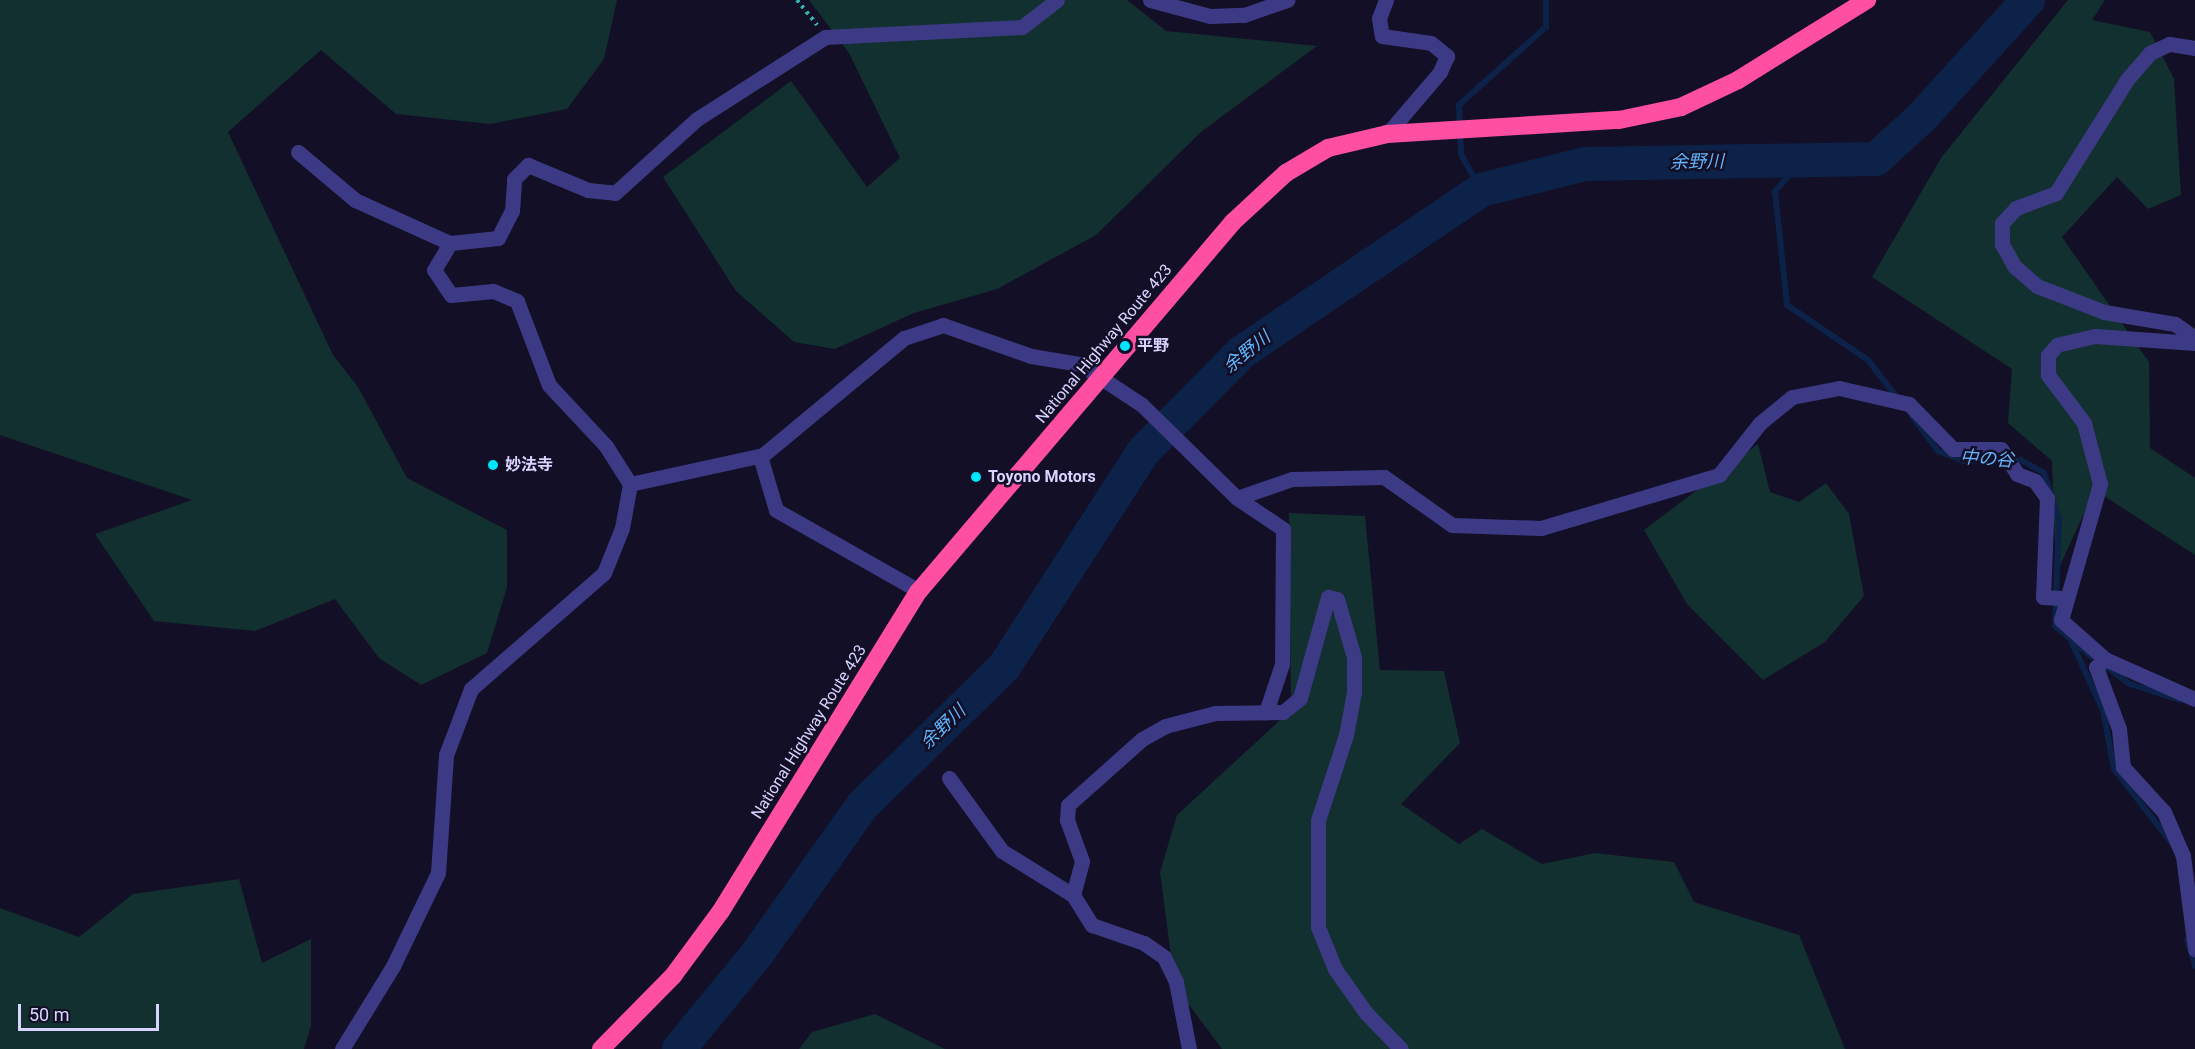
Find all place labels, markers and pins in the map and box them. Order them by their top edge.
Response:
place label: 平野 [1137,336,1169,356]
marker: 平野 [1118,339,1132,353]
place label: 妙法寺 [505,455,553,475]
marker: 妙法寺 [486,458,500,472]
place label: Toyono Motors [988,467,1096,487]
marker: Toyono Motors [969,470,983,484]

